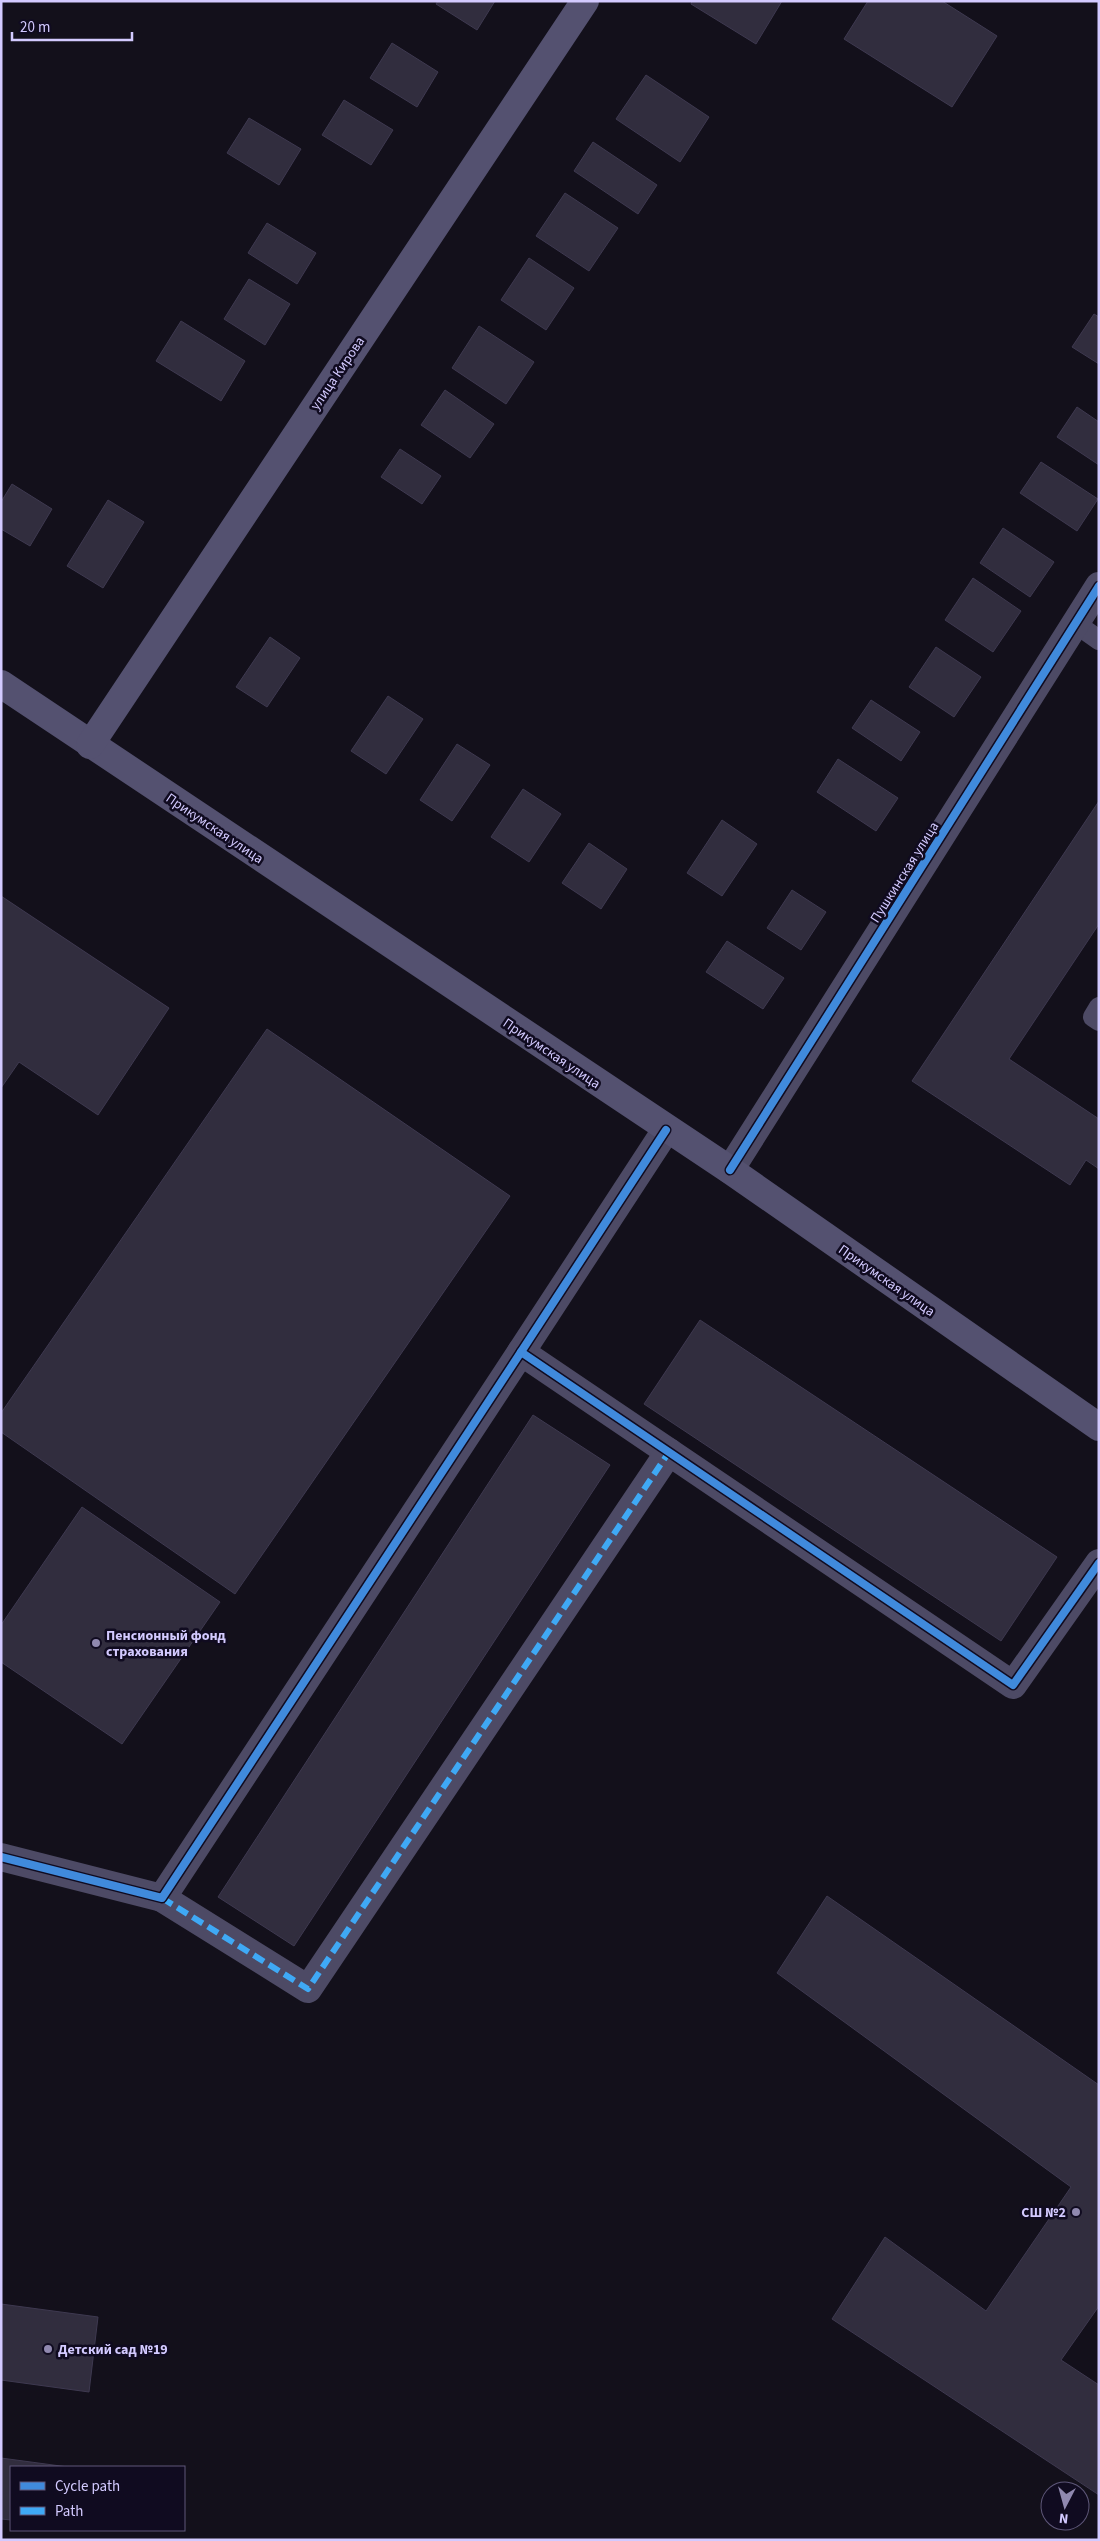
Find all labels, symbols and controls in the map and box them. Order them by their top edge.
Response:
scale bar [12,10,132,42]
text: 20 m [20,17,50,38]
street label: улица Кирова [306,333,370,414]
street label: Прикумская улица [162,789,267,869]
street label: Пушкинская улица [866,818,944,927]
street label: Прикумская улица [499,1014,604,1094]
street label: Прикумская улица [834,1240,939,1322]
place label: Пенсионный фонд страхования [106,1626,227,1662]
marker: Пенсионный фонд страхования [90,1637,102,1649]
place label: СШ №2 [1021,2203,1066,2223]
marker: СШ №2 [1070,2206,1082,2218]
place label: Детский сад №19 [58,2340,168,2360]
marker: Детский сад №19 [42,2343,54,2355]
legend [10,2466,185,2531]
text: Cycle path [55,2476,120,2497]
north arrow [1040,2481,1090,2531]
text: Path [55,2501,83,2522]
text: N [1058,2508,1069,2528]

